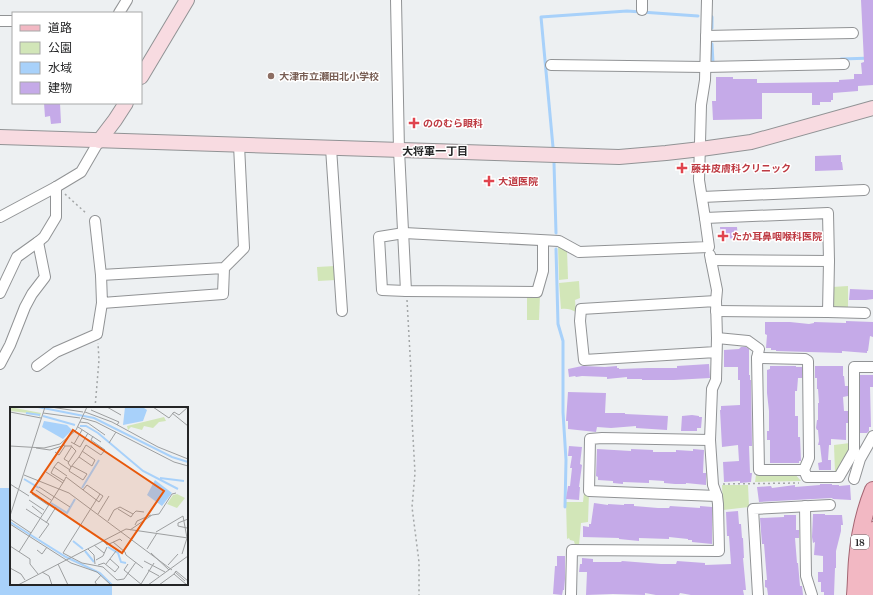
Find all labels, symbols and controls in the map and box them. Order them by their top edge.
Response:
legend [12,12,142,104]
text: 道路 [48,20,72,35]
text: 公園 [48,40,72,55]
text: 水域 [48,60,72,75]
place label: 大津市立瀬田北小学校 [279,70,379,83]
marker: 大津市立瀬田北小学校 [266,71,276,81]
text: 建物 [48,80,72,95]
marker: ののむら眼科 [408,117,420,129]
place label: ののむら眼科 [423,117,483,130]
district label: 大将軍一丁目 [402,144,468,158]
marker: 藤井皮膚科クリニック [676,162,688,174]
place label: 藤井皮膚科クリニック [691,162,791,175]
marker: 大道医院 [483,175,495,187]
place label: 大道医院 [498,175,538,188]
marker: たか耳鼻咽喉科医院 [717,230,729,242]
place label: たか耳鼻咽喉科医院 [732,230,822,243]
inset map [10,407,188,585]
road number: 18 [851,535,869,549]

